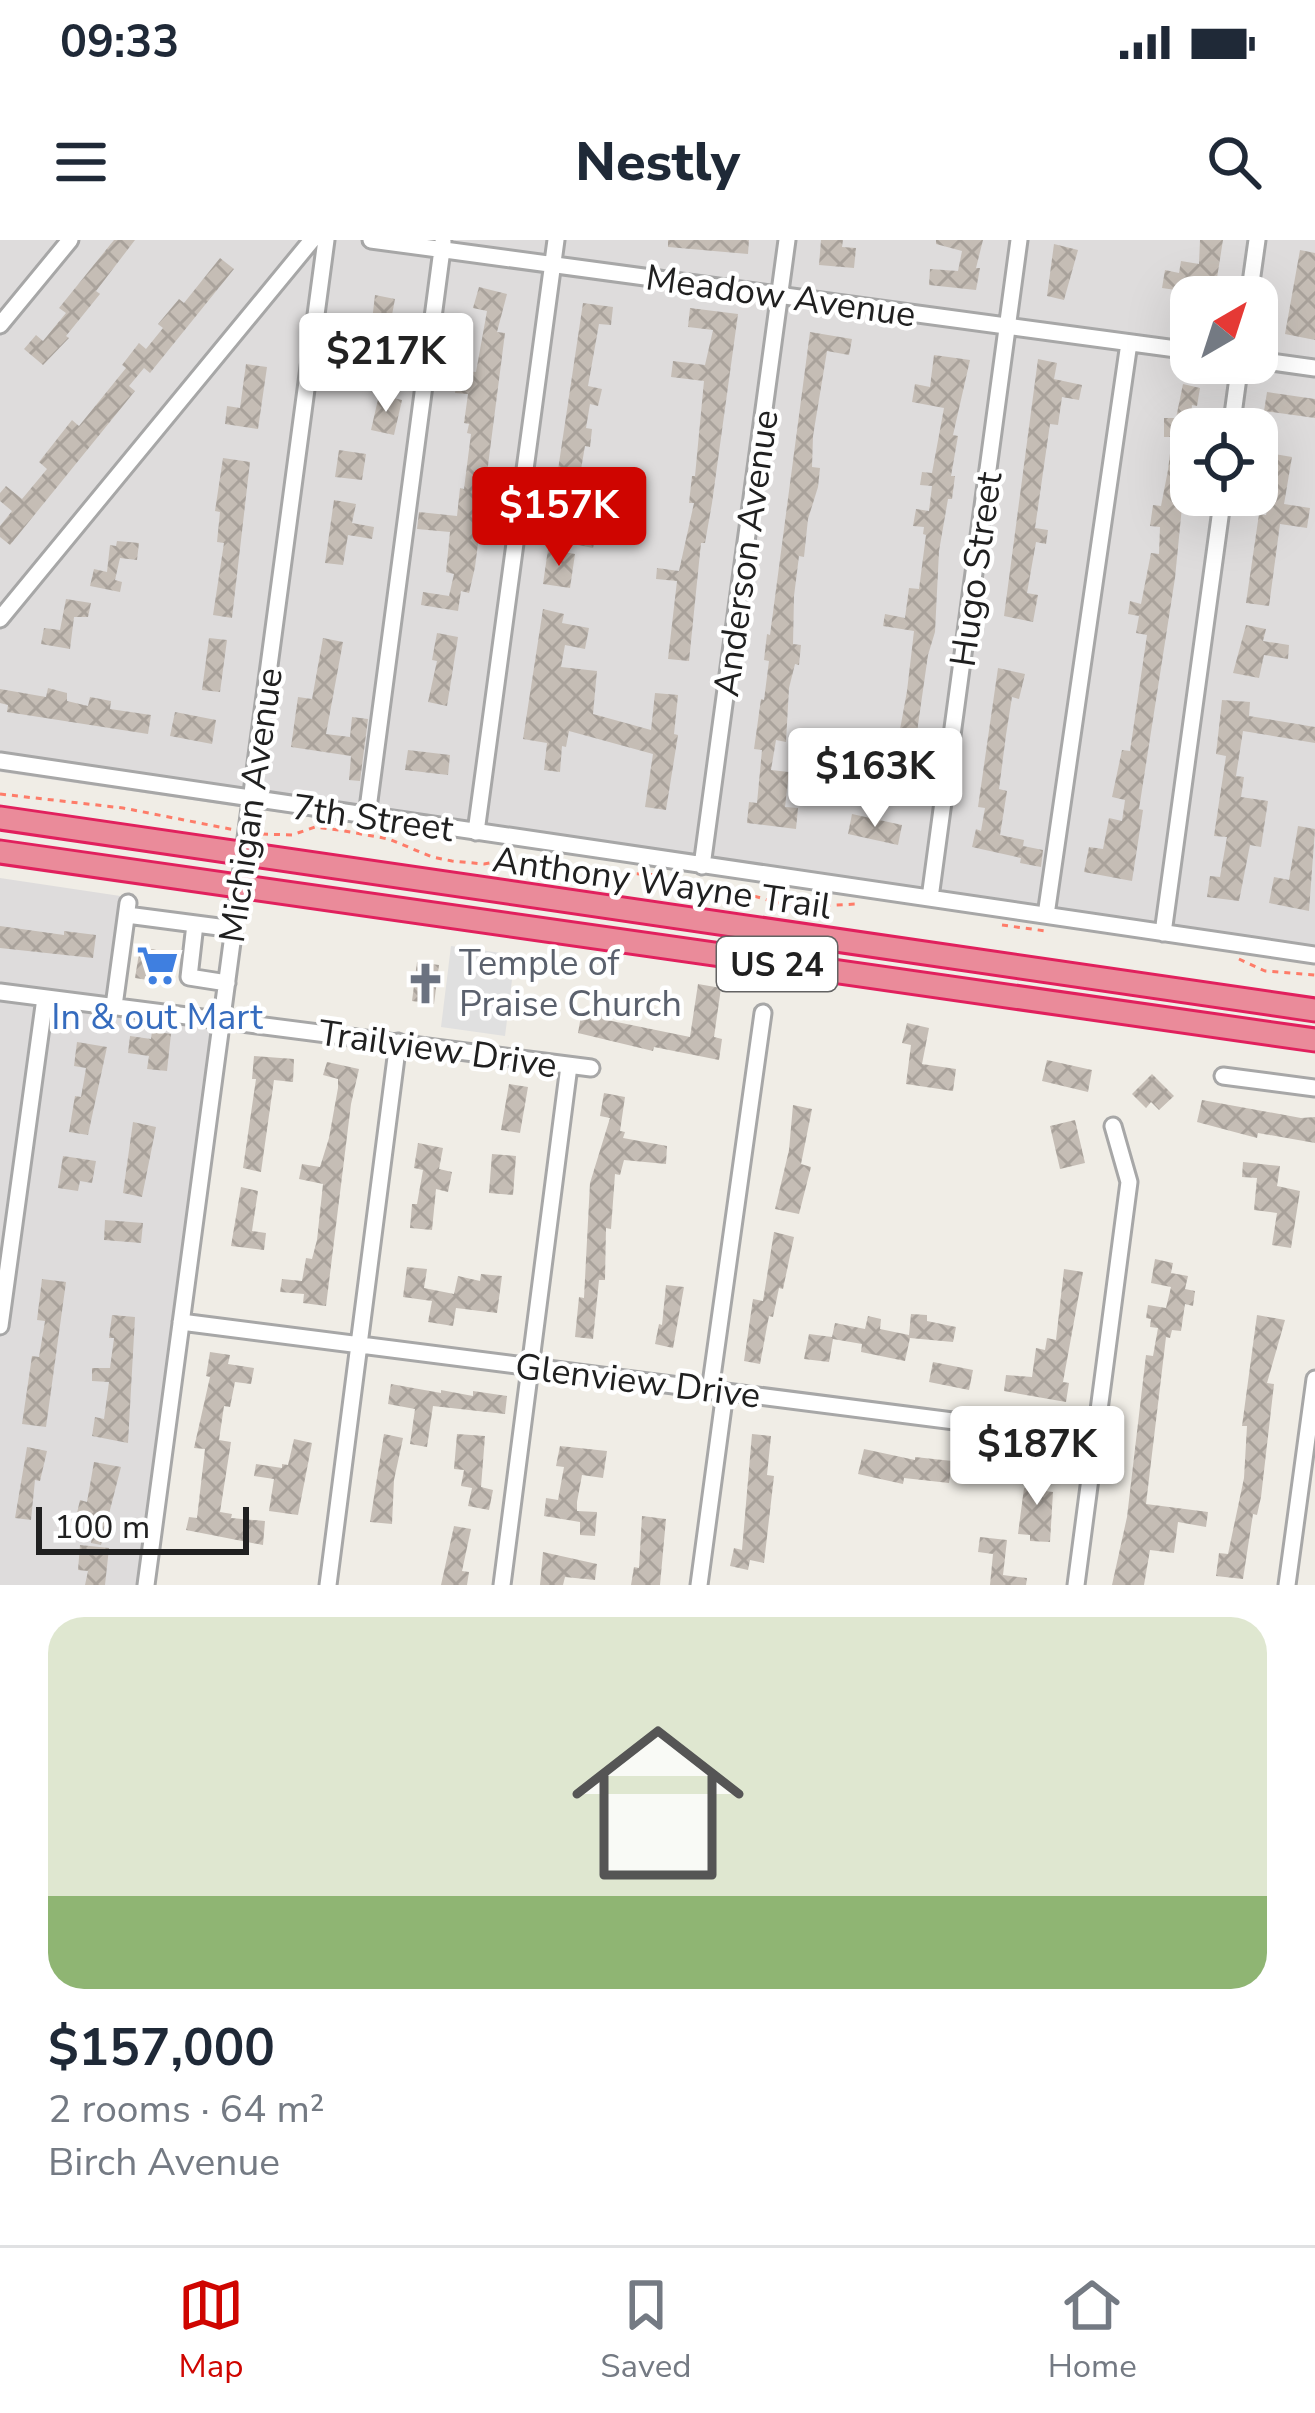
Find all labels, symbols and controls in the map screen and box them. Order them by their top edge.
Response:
text: 09:33 [60,12,179,73]
text: Nestly [575,125,740,199]
icon: menu [48,129,114,195]
icon: search [1201,129,1267,195]
street label: Meadow Avenue [643,253,919,340]
north arrow [1170,276,1278,384]
map controls [1170,276,1278,516]
pin: $217K [302,313,470,415]
text: $217K [326,325,446,378]
street label: Anderson Avenue [702,407,791,700]
button: locate [1170,408,1278,516]
pin: $157K [475,467,643,569]
street label: Hugo Street [939,468,1014,670]
text: $157K [499,479,619,532]
street label: Michigan Avenue [208,665,295,946]
pin: $163K [791,728,959,830]
text: $163K [815,740,935,793]
street label: 7th Street [289,783,457,854]
street label: Anthony Wayne Trail [489,835,835,932]
road number: US 24 [717,937,837,991]
place label: Temple of Praise Church [459,939,682,1029]
supermarket icon: In & out Mart [134,943,180,989]
church icon: Temple of Praise Church [402,960,448,1006]
place label: In & out Mart [51,993,263,1042]
street label: Trailview Drive [316,1009,560,1090]
street label: Glenview Drive [512,1342,763,1421]
pin: $187K [953,1406,1121,1508]
text: $187K [977,1418,1097,1471]
scale bar [36,1501,249,1554]
text: 100 m [54,1505,150,1550]
icon: home [550,1695,766,1911]
text: $157,000 [48,2013,275,2083]
text: 2 rooms · 64 m² [48,2083,325,2136]
text: Birch Avenue [48,2136,280,2189]
tab: Map [178,2272,244,2389]
tab: Saved [600,2272,691,2389]
tab: Home [1048,2272,1137,2389]

